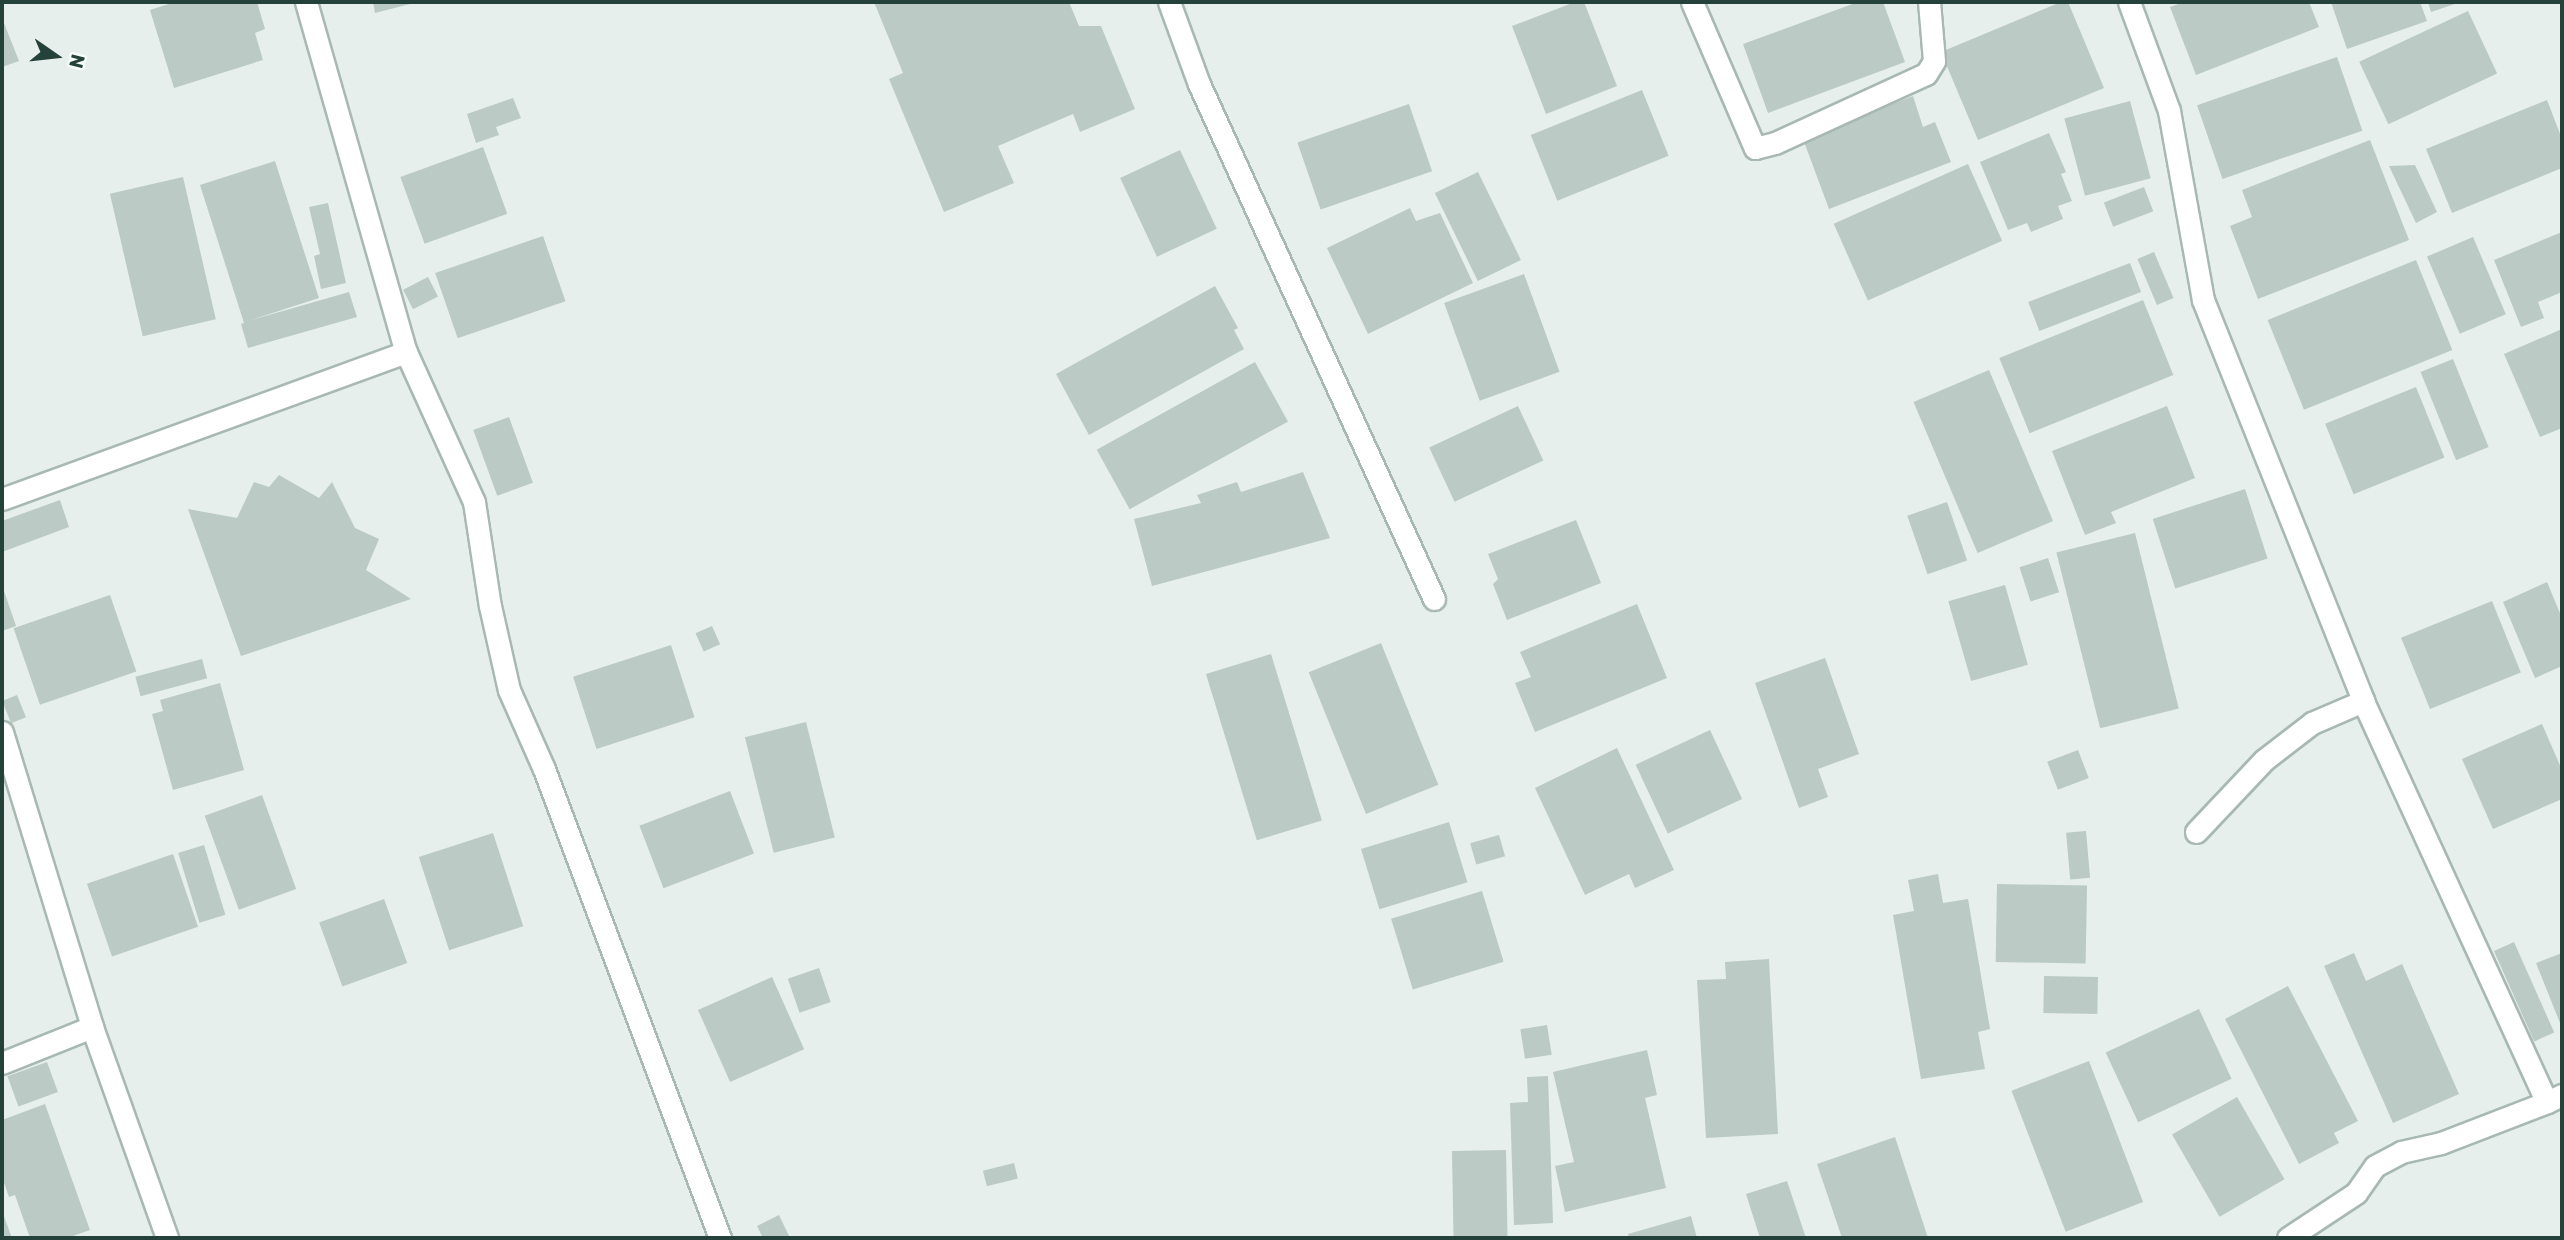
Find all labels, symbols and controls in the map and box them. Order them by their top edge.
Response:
north arrow [21,21,91,91]
text: N [64,52,90,71]

